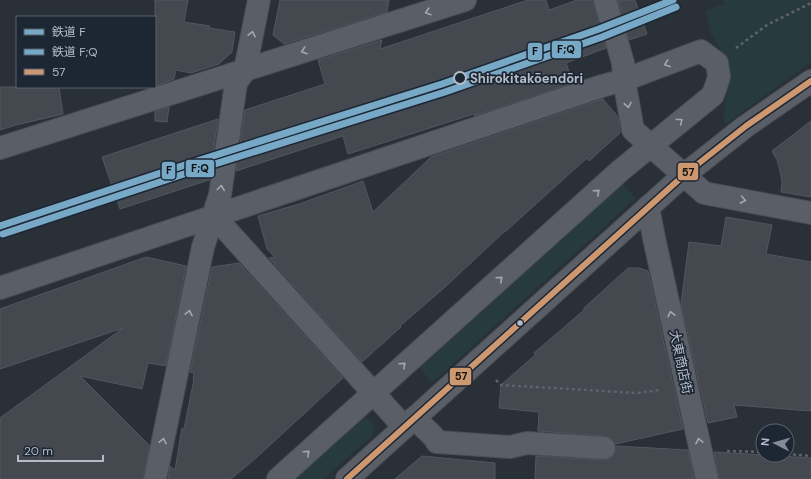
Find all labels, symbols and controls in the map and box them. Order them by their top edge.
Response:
one-way arrow [424,7,431,16]
legend [16,16,156,88]
text: 鉄道 F [52,24,86,40]
one-way arrow [248,31,256,37]
line badge: F;Q [551,40,582,59]
line badge: F [527,42,543,61]
text: F;Q [557,42,575,56]
text: 鉄道 F;Q [52,44,98,60]
text: F [532,44,538,58]
one-way arrow [301,47,308,55]
one-way arrow [664,59,671,67]
text: 57 [52,64,66,80]
place label: Shirokitakōendōri [470,70,583,87]
marker: Shirokitakōendōri [453,71,467,85]
one-way arrow [624,102,632,108]
one-way arrow [676,118,683,125]
line badge: F;Q [185,159,215,178]
line badge: F [161,161,176,180]
text: F;Q [191,161,209,175]
line badge: 57 [677,162,699,181]
text: F [166,163,172,177]
text: 57 [682,165,694,179]
one-way arrow [216,185,225,191]
one-way arrow [592,190,599,197]
one-way arrow [740,196,746,204]
one-way arrow [495,276,503,283]
one-way arrow [185,310,193,317]
one-way arrow [667,311,675,317]
unlabelled marker [515,318,525,328]
street label: 大東商店街 [666,328,696,396]
one-way arrow [398,363,406,370]
line badge: 57 [449,367,472,386]
text: 57 [455,369,467,383]
north arrow [755,423,795,463]
scale bar [18,437,103,463]
text: N [758,437,772,447]
one-way arrow [159,438,167,444]
one-way arrow [695,438,703,444]
text: 20 m [24,443,53,459]
one-way arrow [302,450,310,457]

